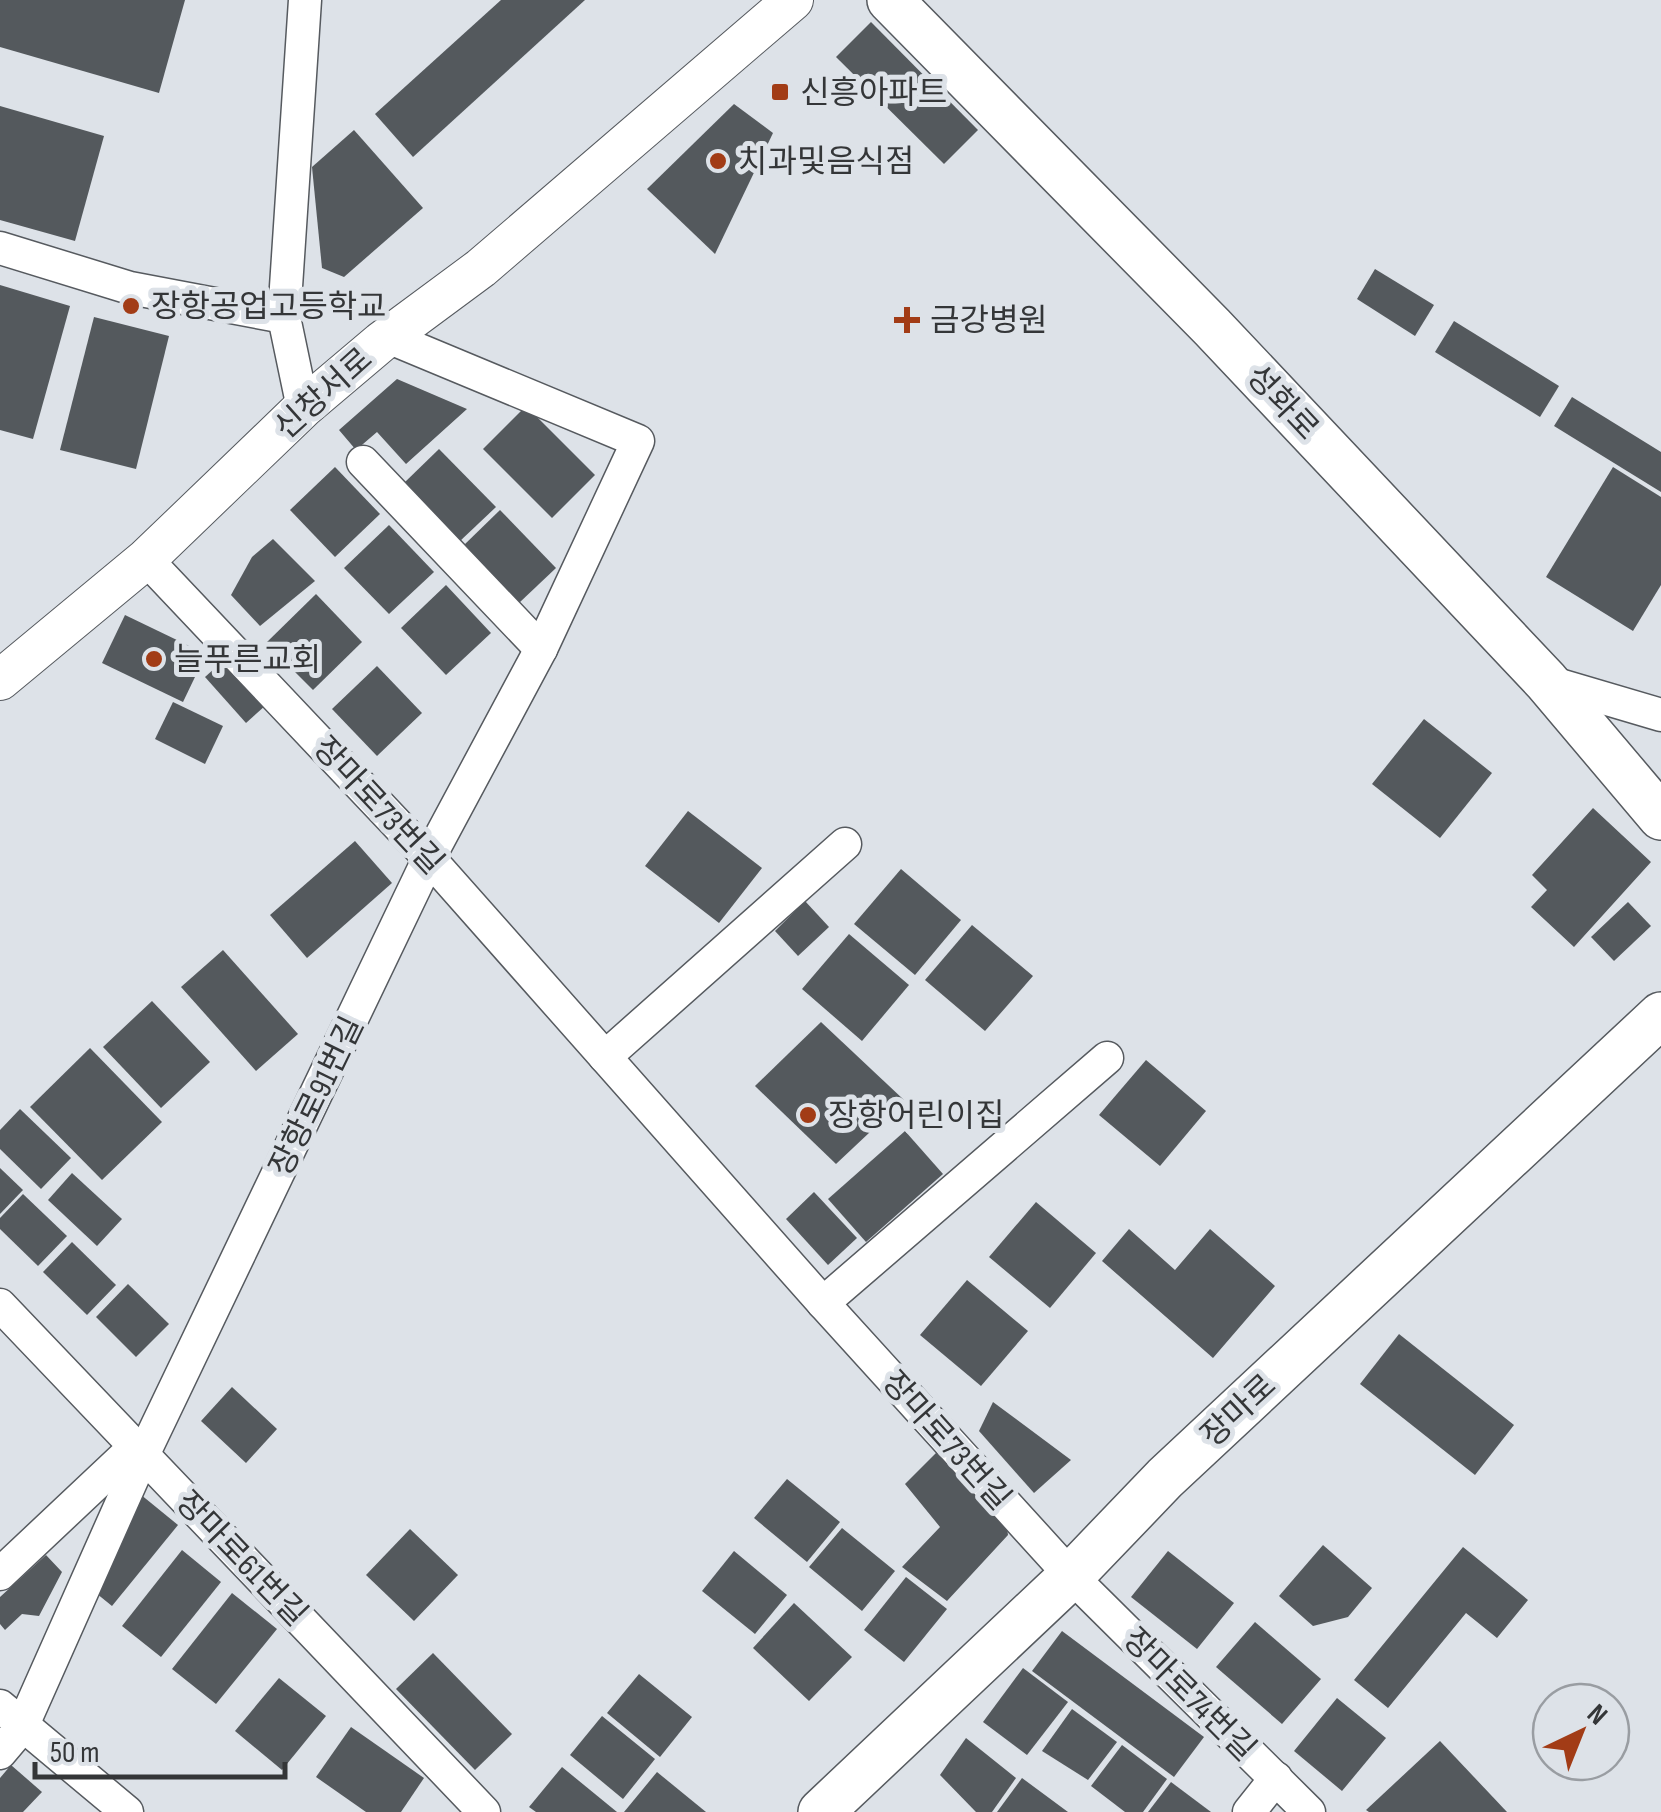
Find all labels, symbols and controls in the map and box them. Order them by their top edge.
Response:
place label: 신흥아파트 [800,74,947,113]
marker: 신흥아파트 [769,81,791,103]
place label: 치과및음식점 [738,143,915,182]
marker: 치과및음식점 [707,150,729,172]
place label: 장항공업고등학교 [151,288,387,327]
marker: 장항공업고등학교 [120,295,142,317]
place label: 금강병원 [930,302,1048,341]
marker: 금강병원 [894,307,920,333]
street label: 신창서로 [267,340,381,448]
street label: 성화로 [1238,357,1326,449]
place label: 늘푸른교회 [174,641,321,680]
marker: 늘푸른교회 [143,648,165,670]
street label: 장마로73번길 [304,729,451,883]
street label: 장항로91번길 [262,1011,373,1183]
place label: 장항어린이집 [828,1097,1005,1136]
marker: 장항어린이집 [797,1104,819,1126]
street label: 장마로73번길 [873,1364,1018,1519]
street label: 장마로 [1193,1367,1285,1455]
street label: 장마로61번길 [167,1483,315,1635]
street label: 장마로74번길 [1114,1621,1263,1770]
north arrow [1531,1682,1631,1782]
text: N [1580,1698,1614,1732]
scale bar [35,1717,285,1779]
text: 50 m [50,1735,99,1771]

